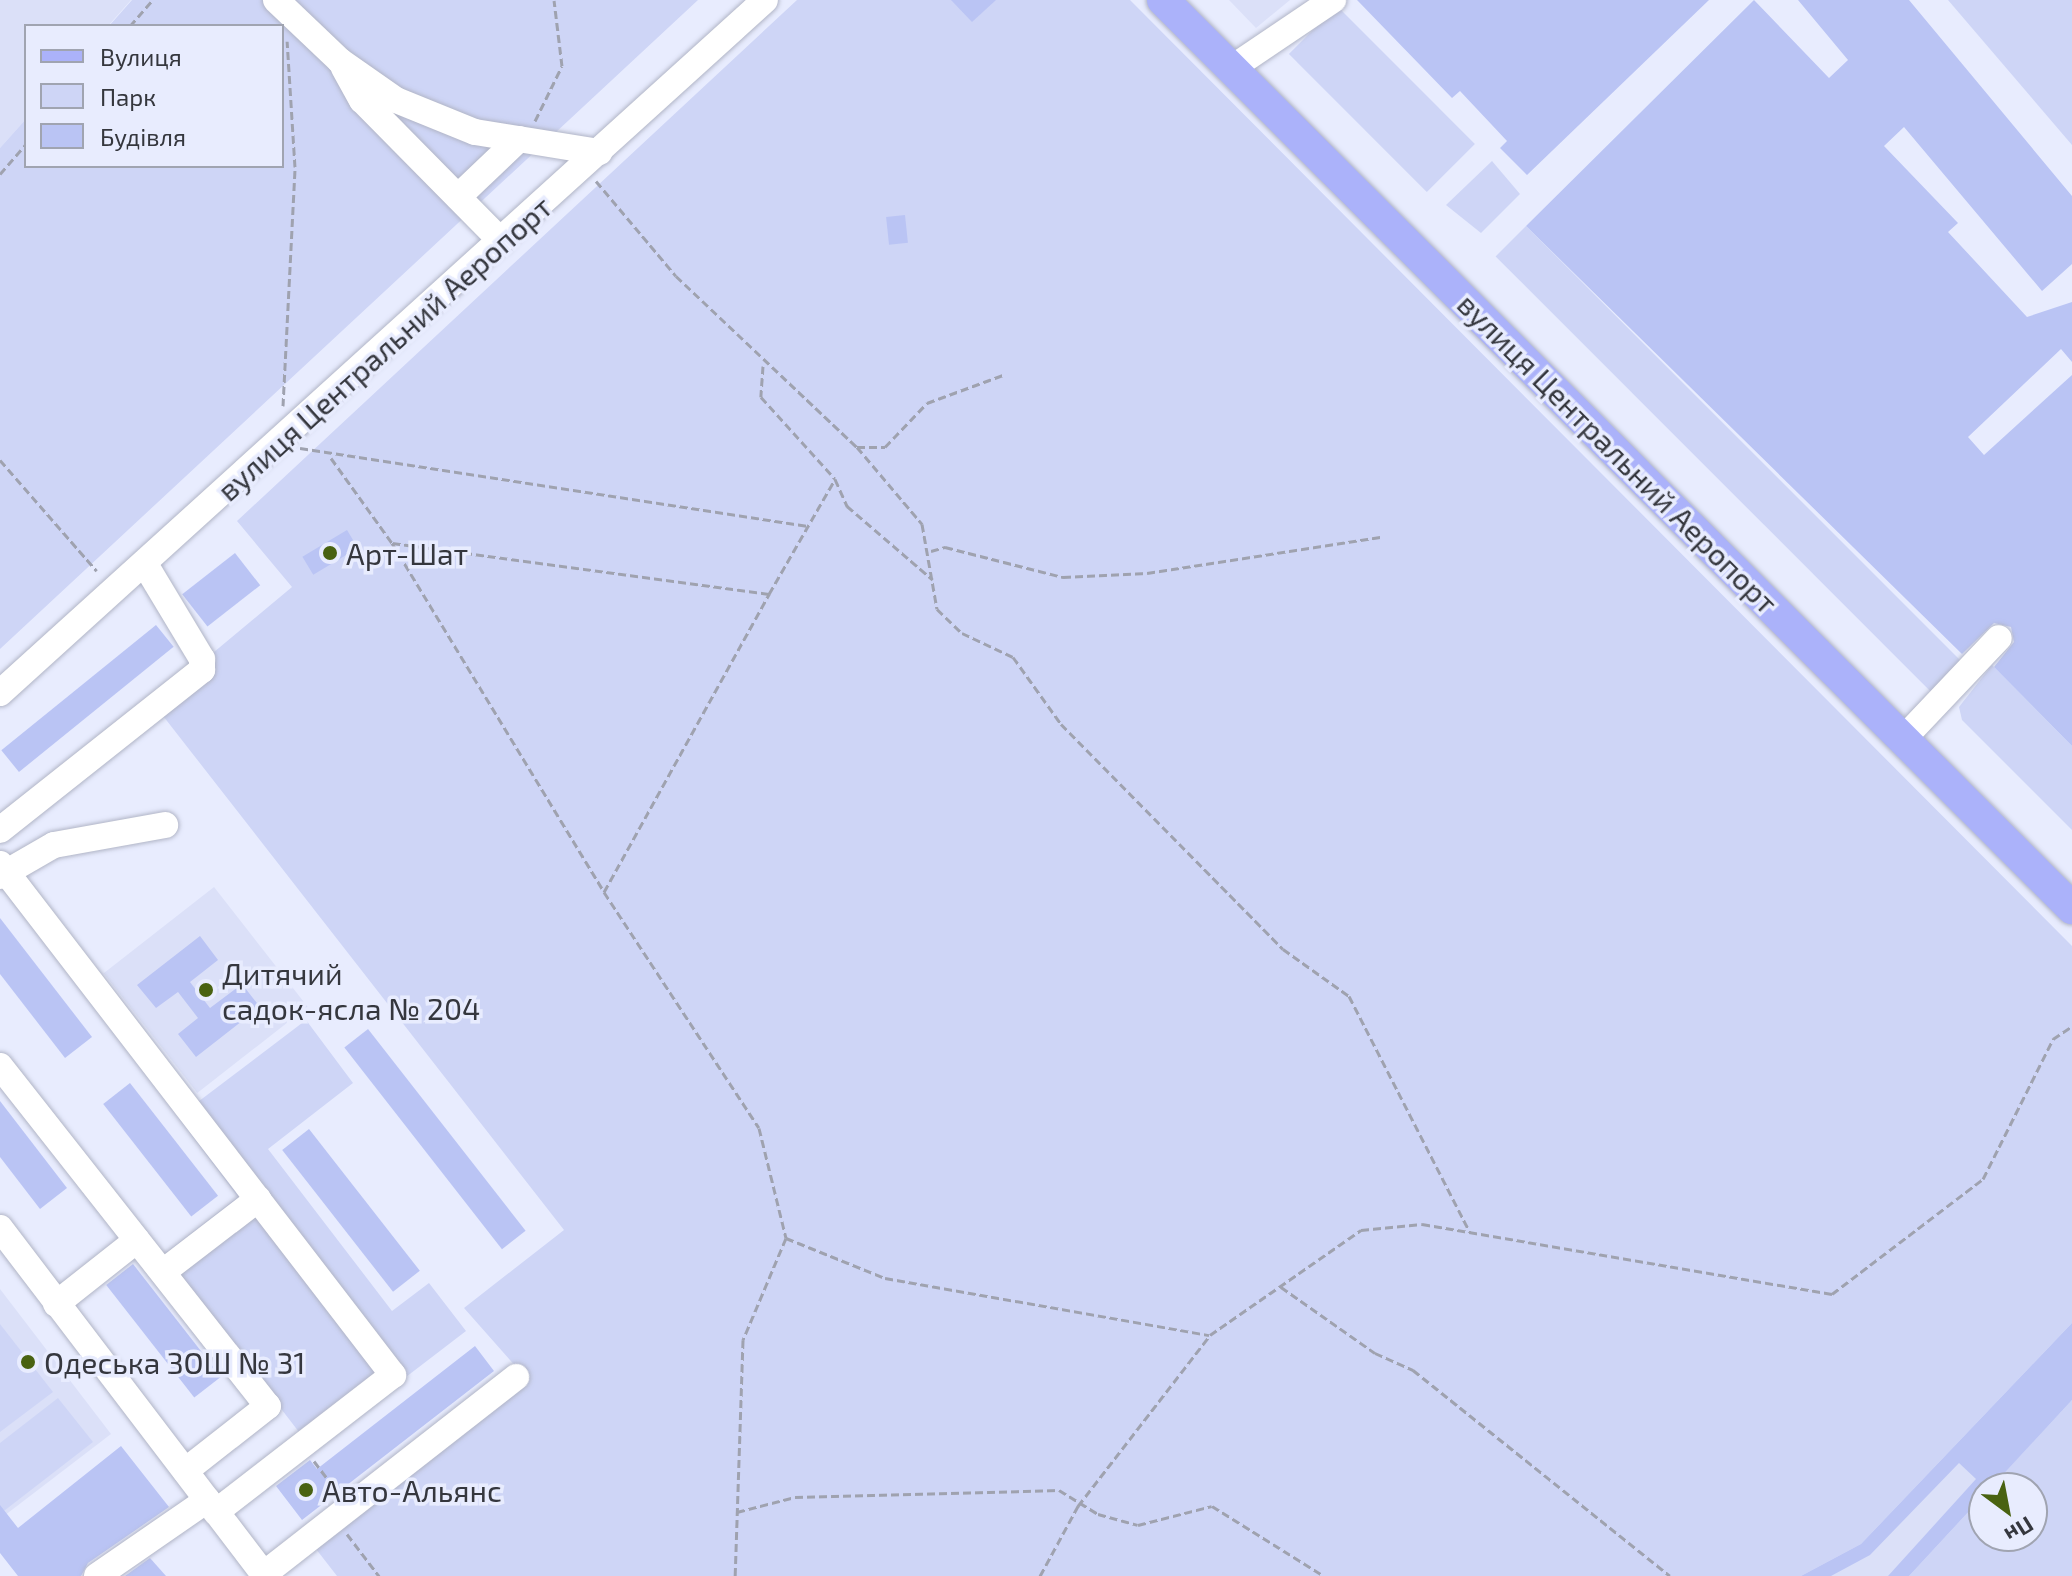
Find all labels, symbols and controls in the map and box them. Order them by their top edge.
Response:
legend [24,24,284,168]
text: Вулиця [100,42,182,71]
text: Парк [100,82,156,111]
text: Будівля [100,122,186,151]
street label: вулиця Центральний Аеропорт [209,188,559,508]
street label: вулиця Центральний Аеропорт [1451,286,1785,620]
place label: Арт-Шат [346,535,468,571]
marker: Арт-Шат [321,544,339,562]
place label: Дитячий садок-ясла № 204 [222,955,480,1026]
marker: Дитячий садок-ясла № 204 [197,981,215,999]
place label: Одеська ЗОШ № 31 [44,1344,305,1380]
marker: Одеська ЗОШ № 31 [19,1353,37,1371]
place label: Авто-Альянс [322,1472,502,1508]
north arrow [1968,1472,2048,1552]
marker: Авто-Альянс [297,1481,315,1499]
text: Пн [2001,1512,2039,1549]

